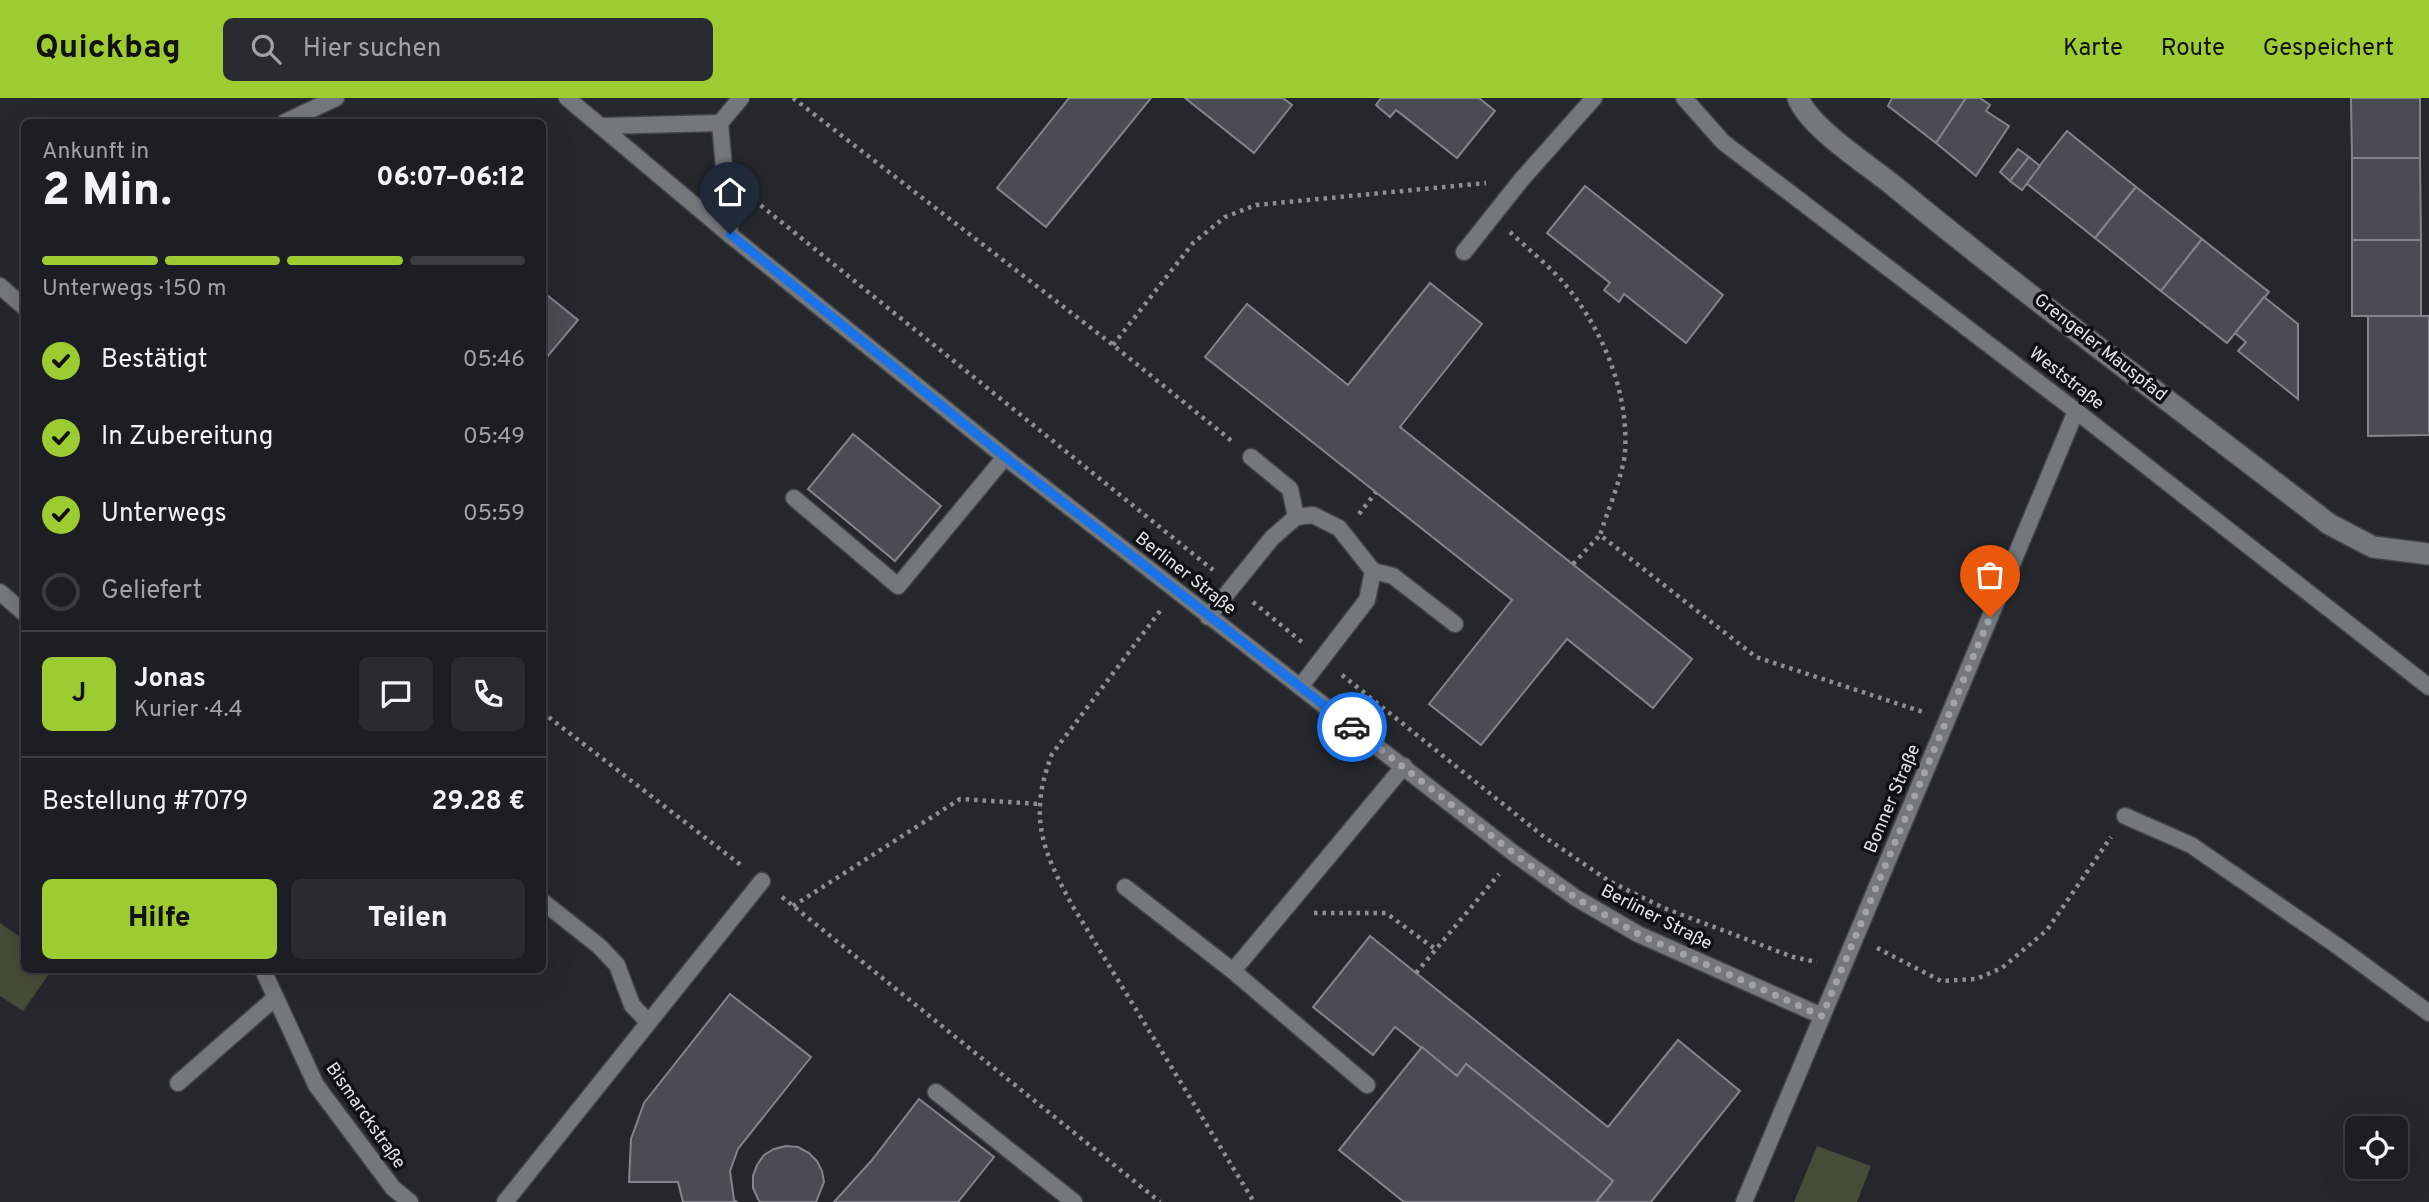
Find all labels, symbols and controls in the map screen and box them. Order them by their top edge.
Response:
search box [223,18,713,81]
text: Quickbag [35,28,181,70]
icon: search [247,30,285,68]
text: Hier suchen [303,33,441,66]
text: Karte [2063,34,2123,64]
text: Route [2161,34,2225,64]
text: Gespeichert [2263,34,2394,64]
text: Ankunft in [42,138,149,167]
text: 06:07–06:12 [376,162,525,195]
pin [700,162,760,234]
text: 2 Min. [42,163,172,222]
icon: home [711,173,749,211]
text: Unterwegs · 150 m [42,275,227,304]
street label: Grengeler Mauspfad [2029,289,2171,407]
icon: check [42,342,80,380]
street label: Weststraße [2024,342,2108,416]
text: Bestätigt [101,344,208,377]
text: 05:46 [463,346,525,375]
icon: check [42,419,80,457]
text: In Zubereitung [101,421,273,454]
text: 05:49 [463,423,525,452]
icon: check [42,496,80,534]
text: Unterwegs [101,498,227,531]
text: 05:59 [463,500,525,529]
street label: Berliner Straße [1130,527,1240,621]
pin [1960,545,2020,617]
icon: bag [1971,556,2009,594]
text: Geliefert [101,575,202,608]
button: chat [359,657,433,731]
button: phone [451,657,525,731]
text: Jonas [134,663,206,696]
text: J [72,678,86,711]
courier [1317,692,1387,762]
text: Kurier · 4.4 [134,696,243,725]
icon: car [1333,708,1371,746]
street label: Bonner Straße [1860,741,1926,857]
text: Bestellung #7079 [42,786,248,819]
text: 29.28 € [432,786,525,819]
button: Hilfe [42,879,277,959]
button: Teilen [291,879,525,959]
street label: Berliner Straße [1596,880,1716,956]
street label: Bismarckstraße [320,1058,410,1174]
map controls [2345,1116,2408,1179]
button: locate [2345,1116,2408,1179]

